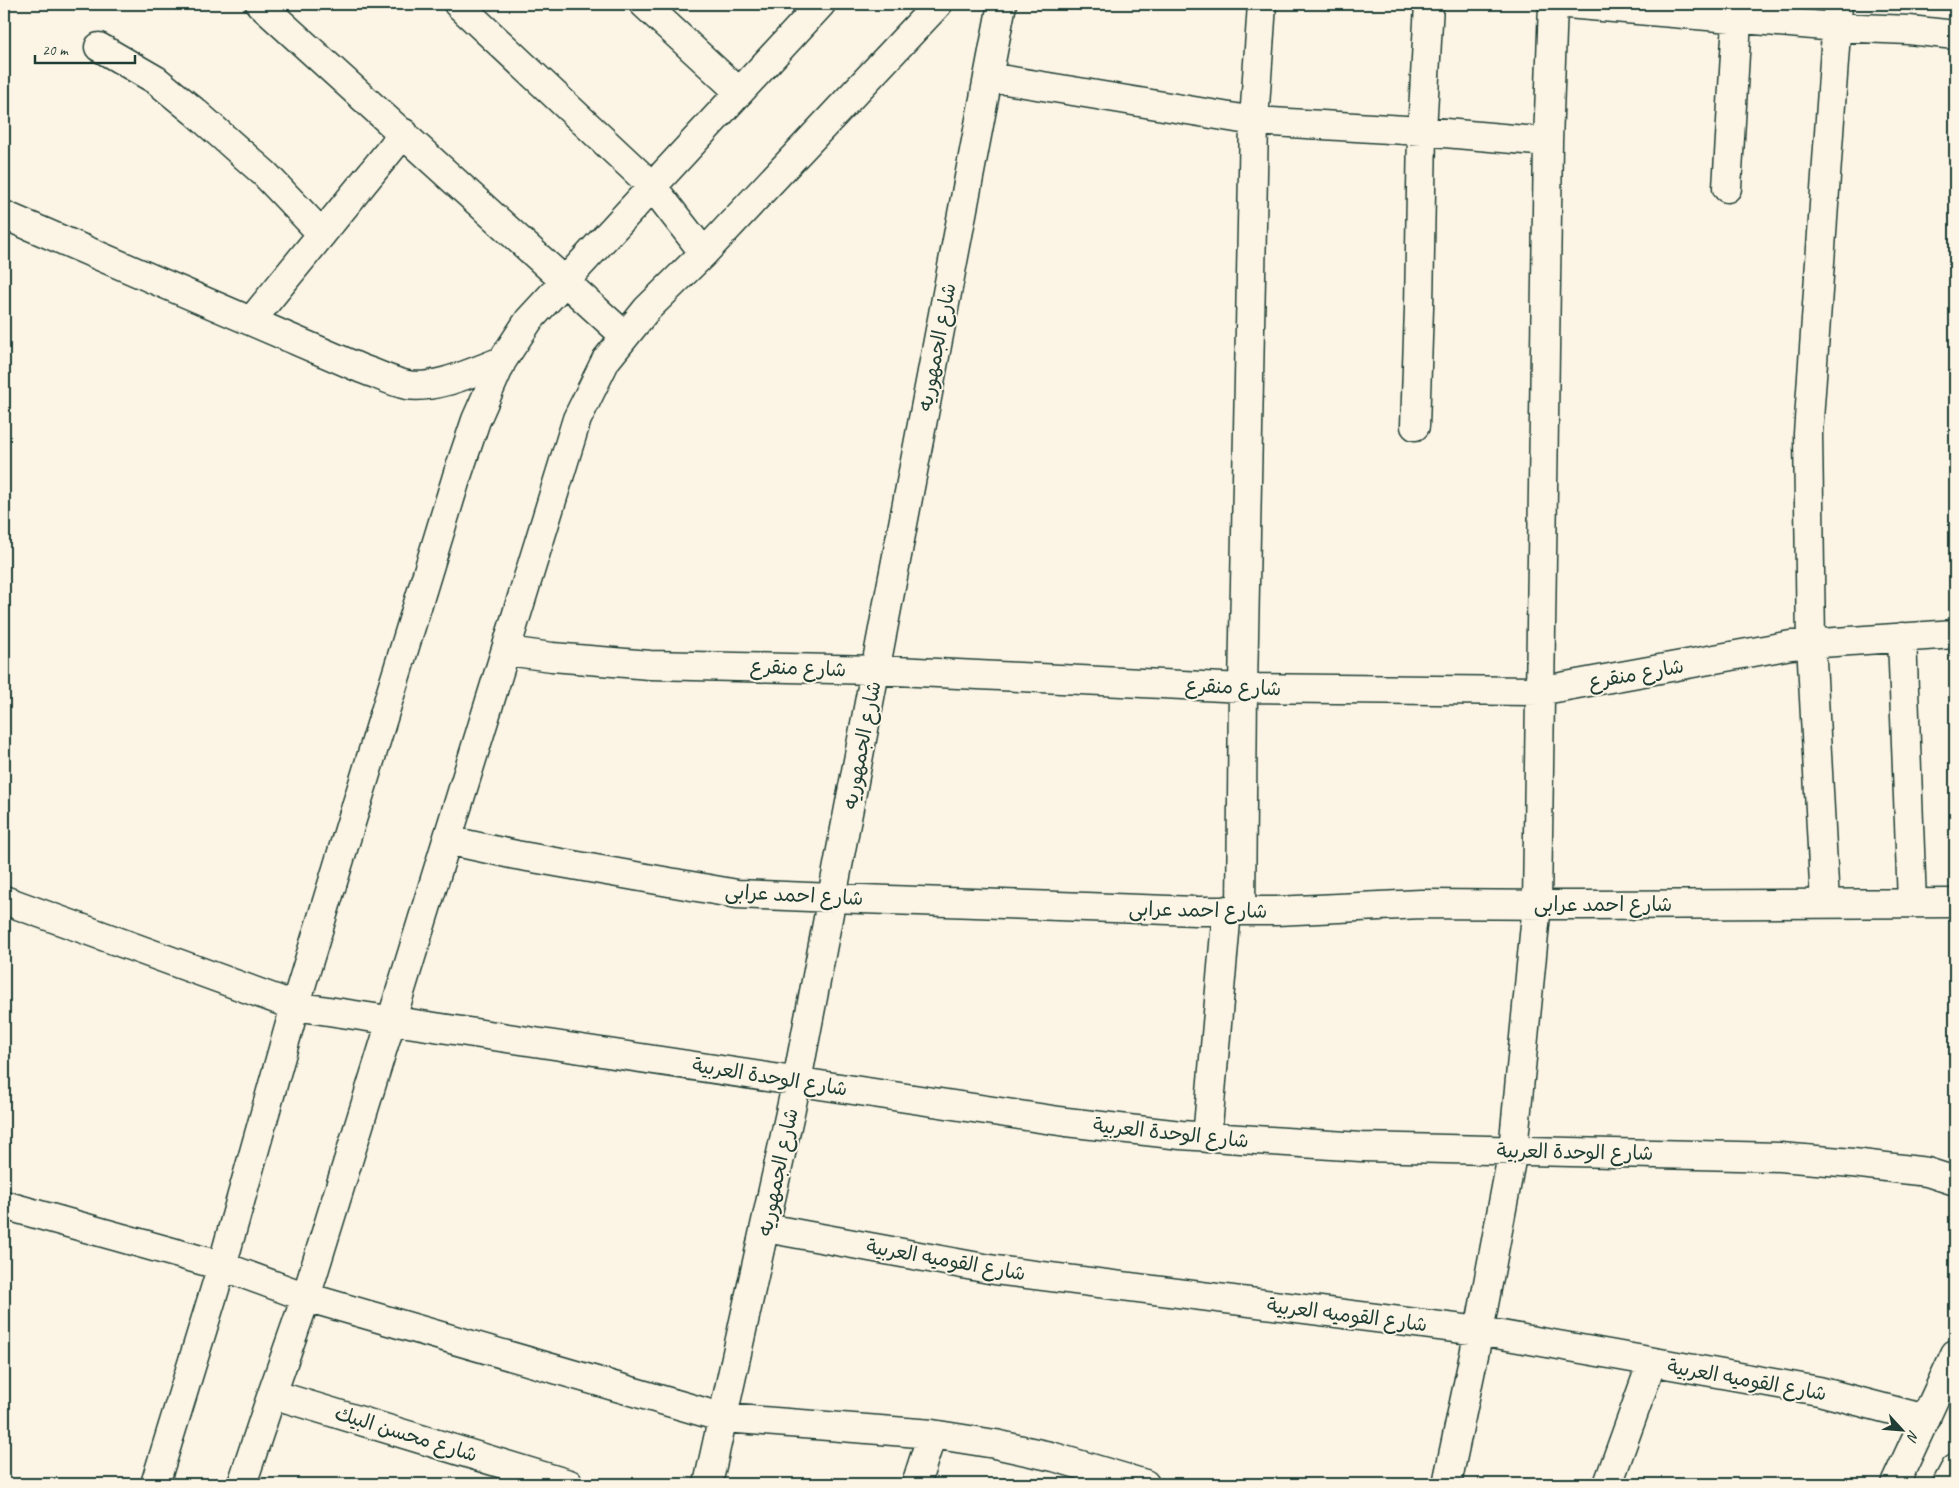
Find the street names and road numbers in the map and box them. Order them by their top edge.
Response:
street label: شارع الجمهوريه [912,281,963,413]
street label: شارع منقرع [1586,653,1686,696]
street label: شارع منقرع [749,654,847,683]
street label: شارع منقرع [1184,673,1282,702]
street label: شارع الجمهوريه [837,679,888,811]
street label: شارع احمد عرابى [724,879,864,912]
street label: شارع احمد عرابى [1534,892,1672,918]
street label: شارع احمد عرابى [1128,896,1268,925]
street label: شارع الوحدة العربية [691,1052,849,1103]
street label: شارع الجمهوريه [752,1106,805,1238]
street label: شارع الوحدة العربية [1092,1112,1250,1155]
street label: شارع الوحدة العربية [1496,1138,1654,1167]
street label: شارع القوميه العربية [864,1234,1028,1287]
street label: شارع القوميه العربية [1265,1293,1429,1338]
street label: شارع القوميه العربية [1665,1354,1829,1407]
street label: شارع محسن البيك [331,1400,480,1469]

